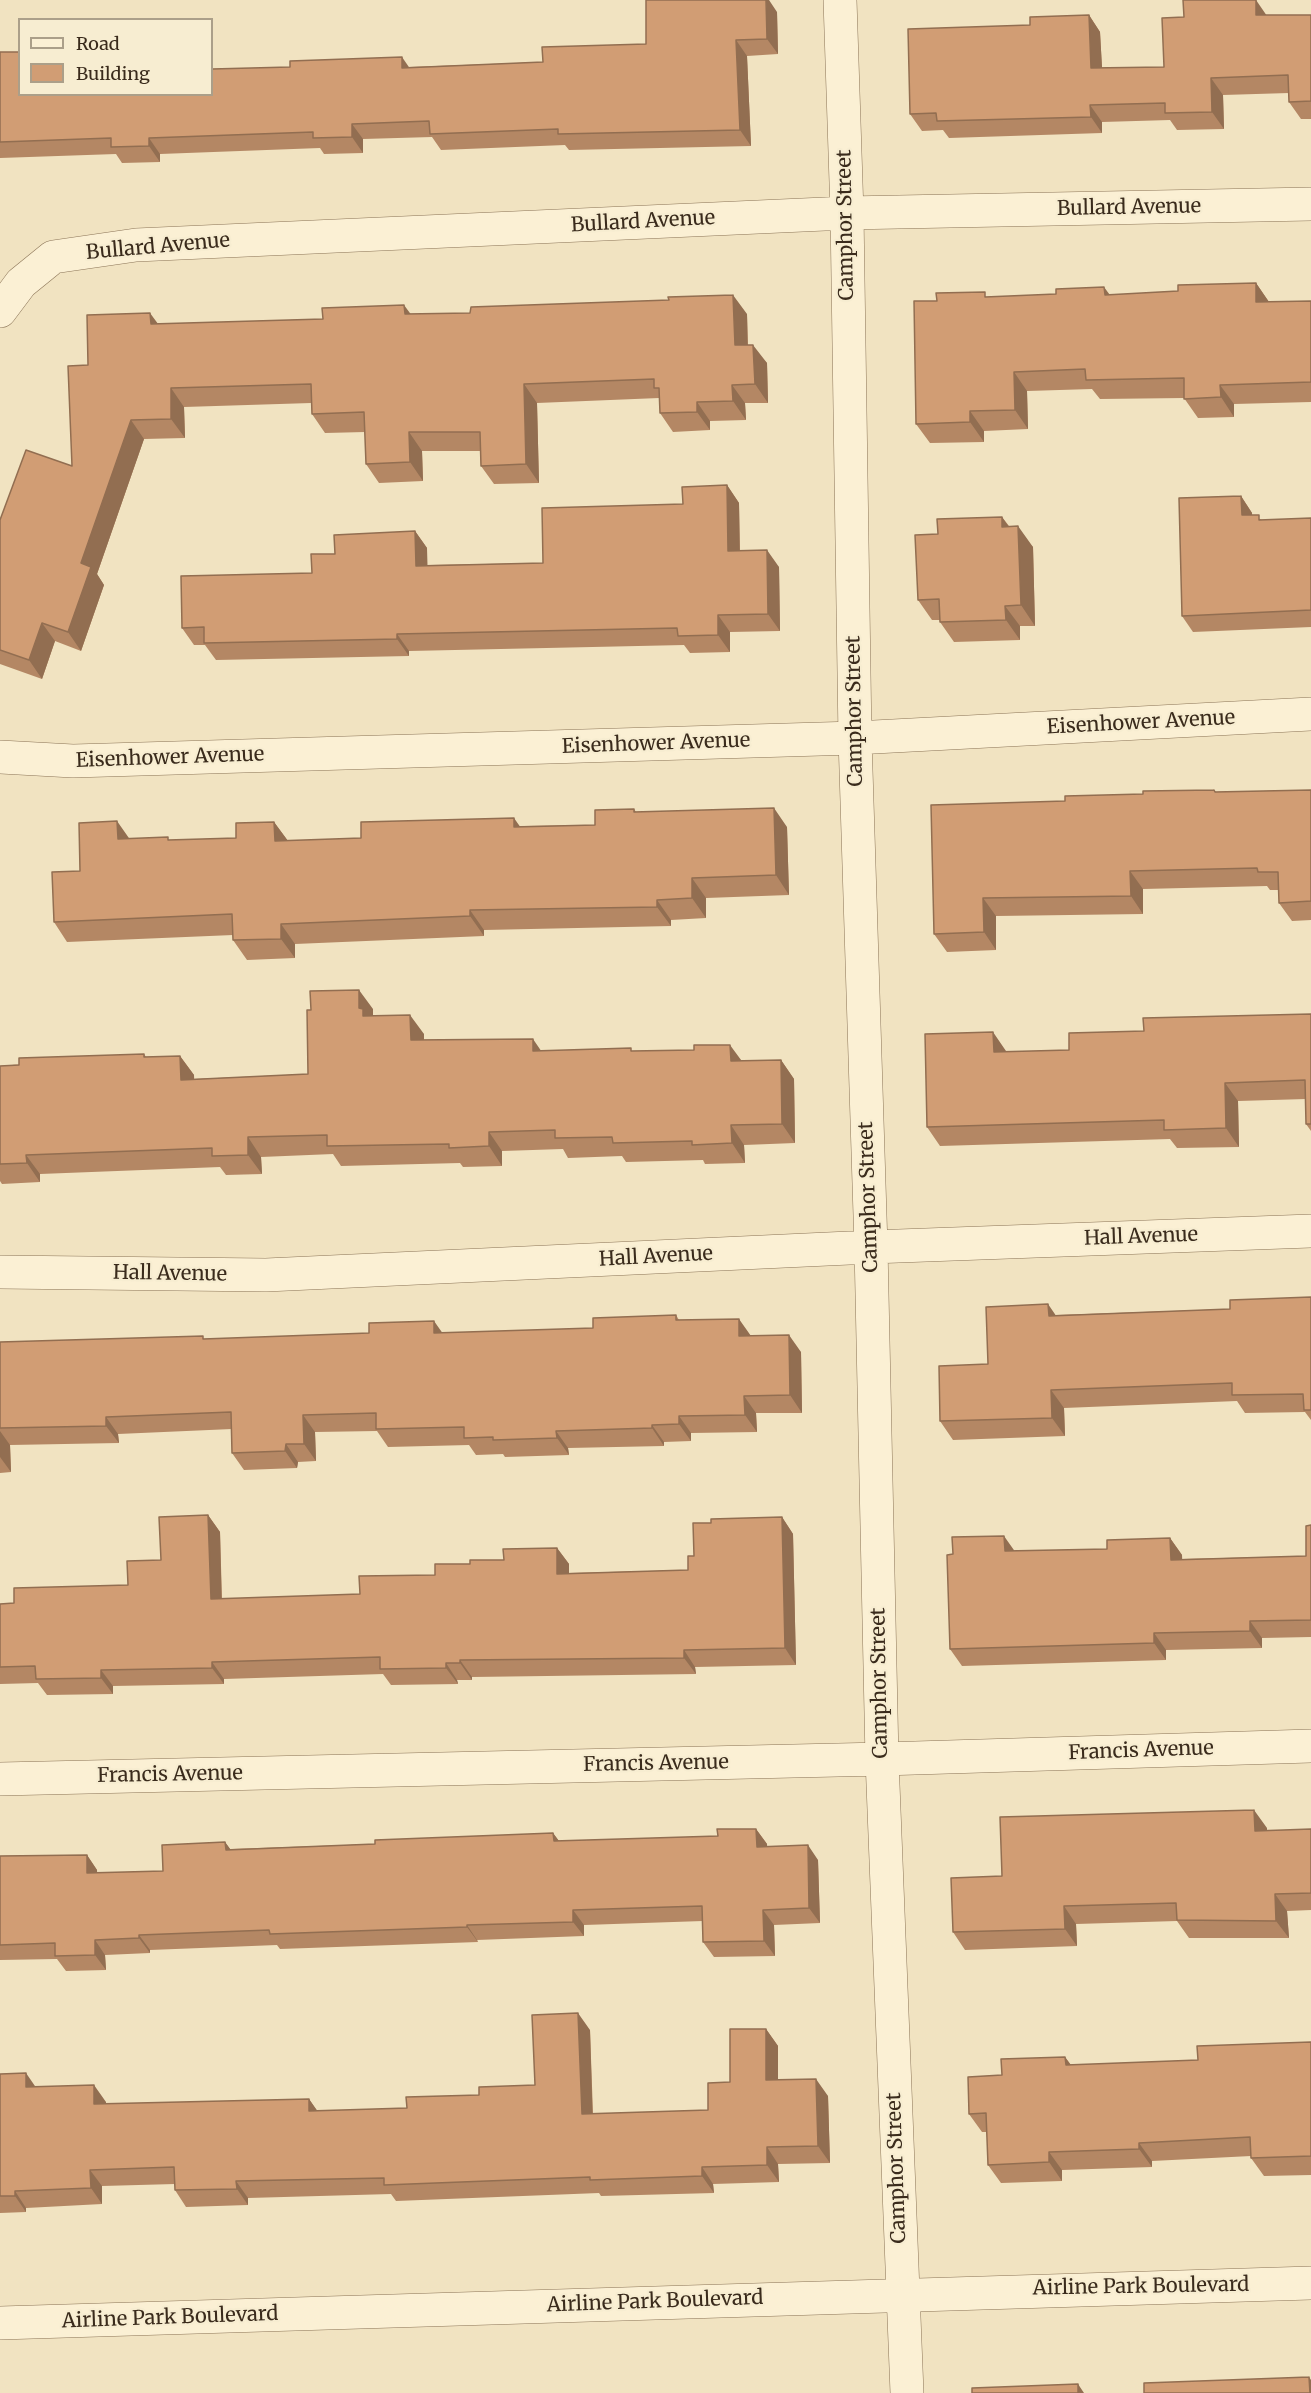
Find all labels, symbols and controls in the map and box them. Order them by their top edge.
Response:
legend [18,18,213,96]
text: Road [76,32,120,55]
text: Building [76,62,150,85]
street label: Camphor Street [833,149,859,301]
street label: Bullard Avenue [1057,195,1201,221]
street label: Bullard Avenue [570,206,716,238]
street label: Bullard Avenue [85,229,231,265]
street label: Camphor Street [842,635,868,787]
street label: Eisenhower Avenue [1046,706,1236,740]
street label: Eisenhower Avenue [561,729,751,759]
street label: Eisenhower Avenue [75,743,265,773]
street label: Camphor Street [854,1121,884,1273]
street label: Hall Avenue [1084,1223,1198,1251]
street label: Hall Avenue [598,1242,714,1272]
street label: Hall Avenue [113,1261,227,1287]
street label: Camphor Street [867,1607,893,1759]
street label: Francis Avenue [1068,1736,1214,1766]
street label: Francis Avenue [583,1751,729,1777]
street label: Francis Avenue [97,1762,243,1788]
street label: Camphor Street [882,2092,912,2244]
street label: Airline Park Boulevard [1032,2273,1250,2301]
street label: Airline Park Boulevard [546,2286,764,2318]
street label: Airline Park Boulevard [61,2302,279,2334]

